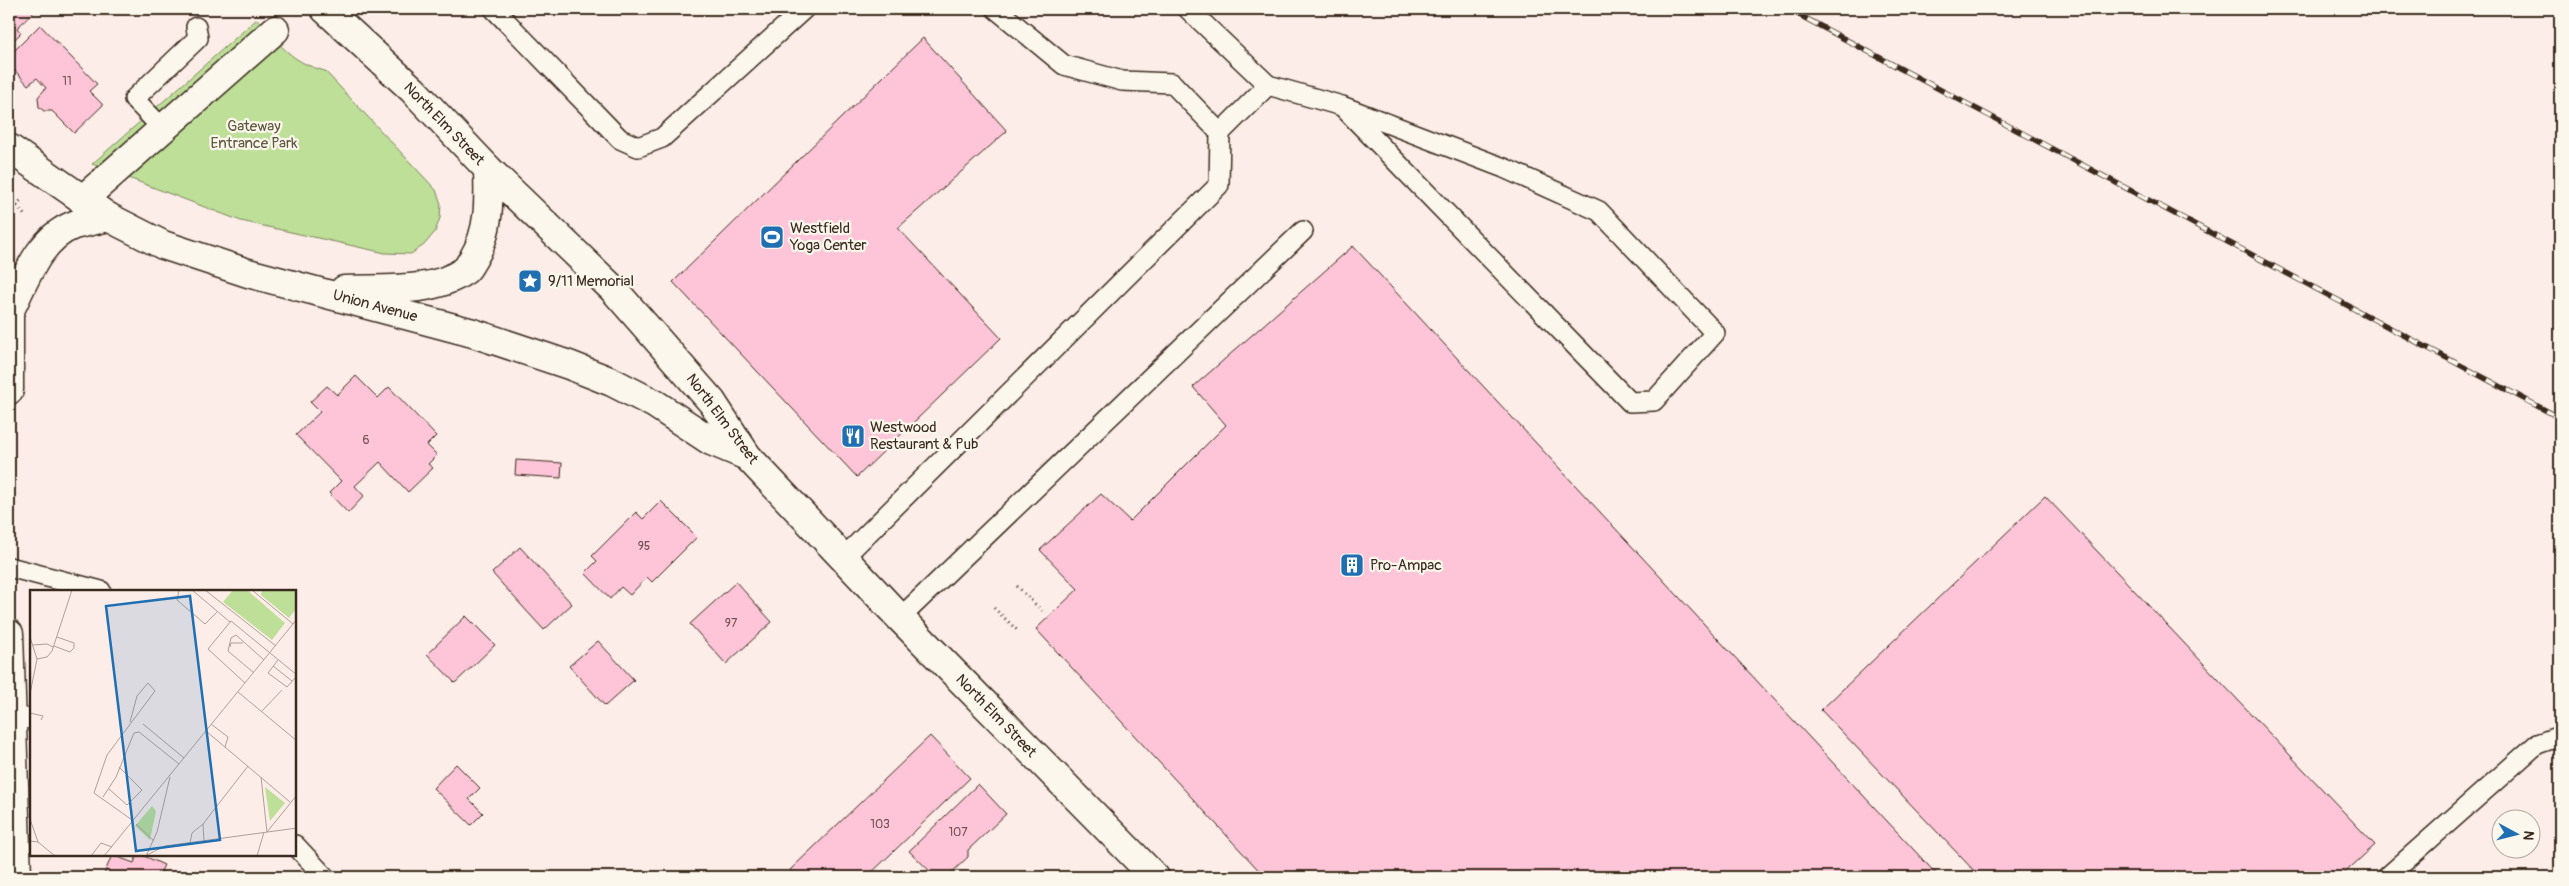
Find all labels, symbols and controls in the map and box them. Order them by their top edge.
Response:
house number: 11 [62,74,72,89]
street label: North Elm Street [399,78,489,170]
park label: Gateway Entrance Park [210,117,298,153]
place label: Westfield Yoga Center [789,219,867,255]
sports icon: Westfield Yoga Center [759,224,785,250]
place icon: 9/11 Memorial [517,268,543,294]
place label: 9/11 Memorial [548,272,634,291]
street label: Union Avenue [331,286,420,327]
street label: North Elm Street [682,370,763,469]
place label: Westwood Restaurant & Pub [870,418,978,454]
restaurant icon: Westwood Restaurant & Pub [840,423,866,449]
house number: 6 [363,433,370,448]
house number: 95 [638,539,650,554]
building icon: Pro-Ampac [1339,552,1365,578]
place label: Pro-Ampac [1370,556,1442,575]
inset map [30,590,296,856]
house number: 97 [725,616,738,631]
street label: North Elm Street [951,670,1041,762]
north arrow [2492,808,2542,858]
house number: 103 [870,817,890,832]
house number: 107 [948,825,968,840]
text: N [2519,830,2537,841]

